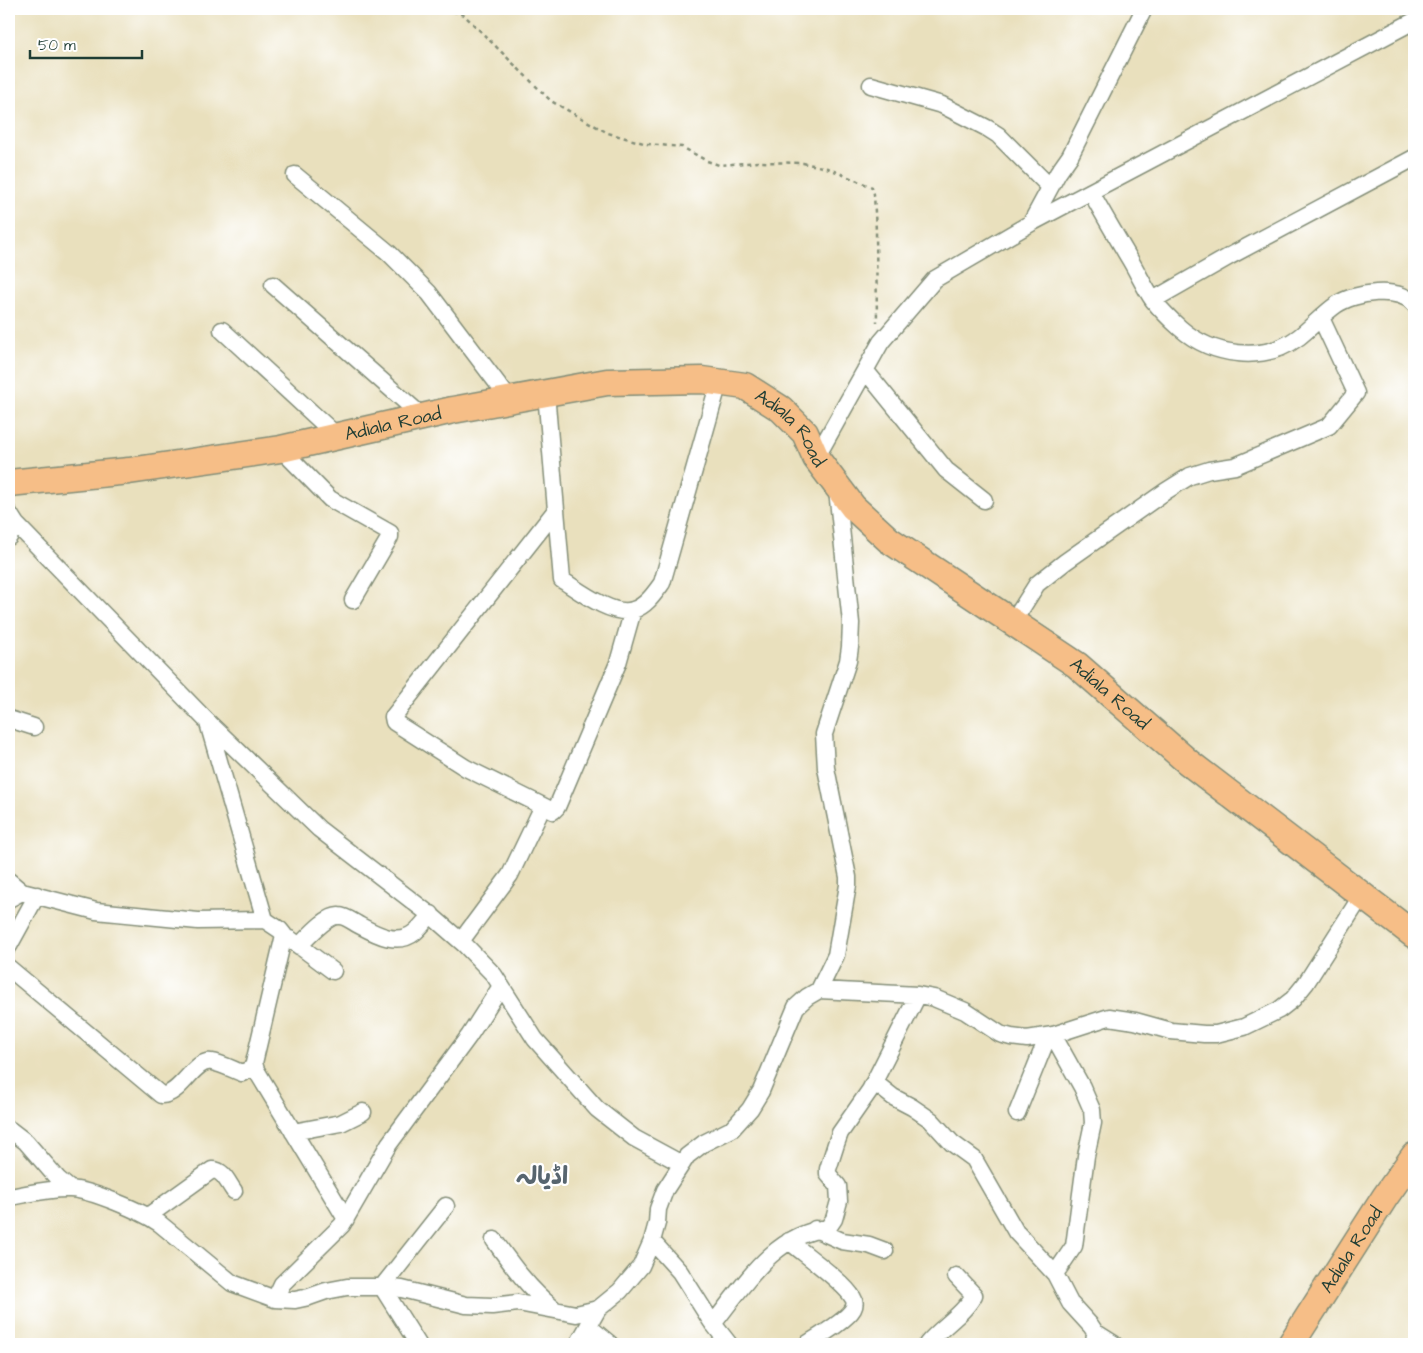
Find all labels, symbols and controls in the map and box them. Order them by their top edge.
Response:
scale bar [30,28,142,60]
text: 50 m [38,35,76,56]
street label: Adiala Road [750,382,832,473]
street label: Adiala Road [342,400,444,448]
street label: Adiala Road [1064,651,1156,736]
district label: اڈیالہ [516,1160,568,1194]
street label: Adiala Road [1313,1201,1389,1298]

